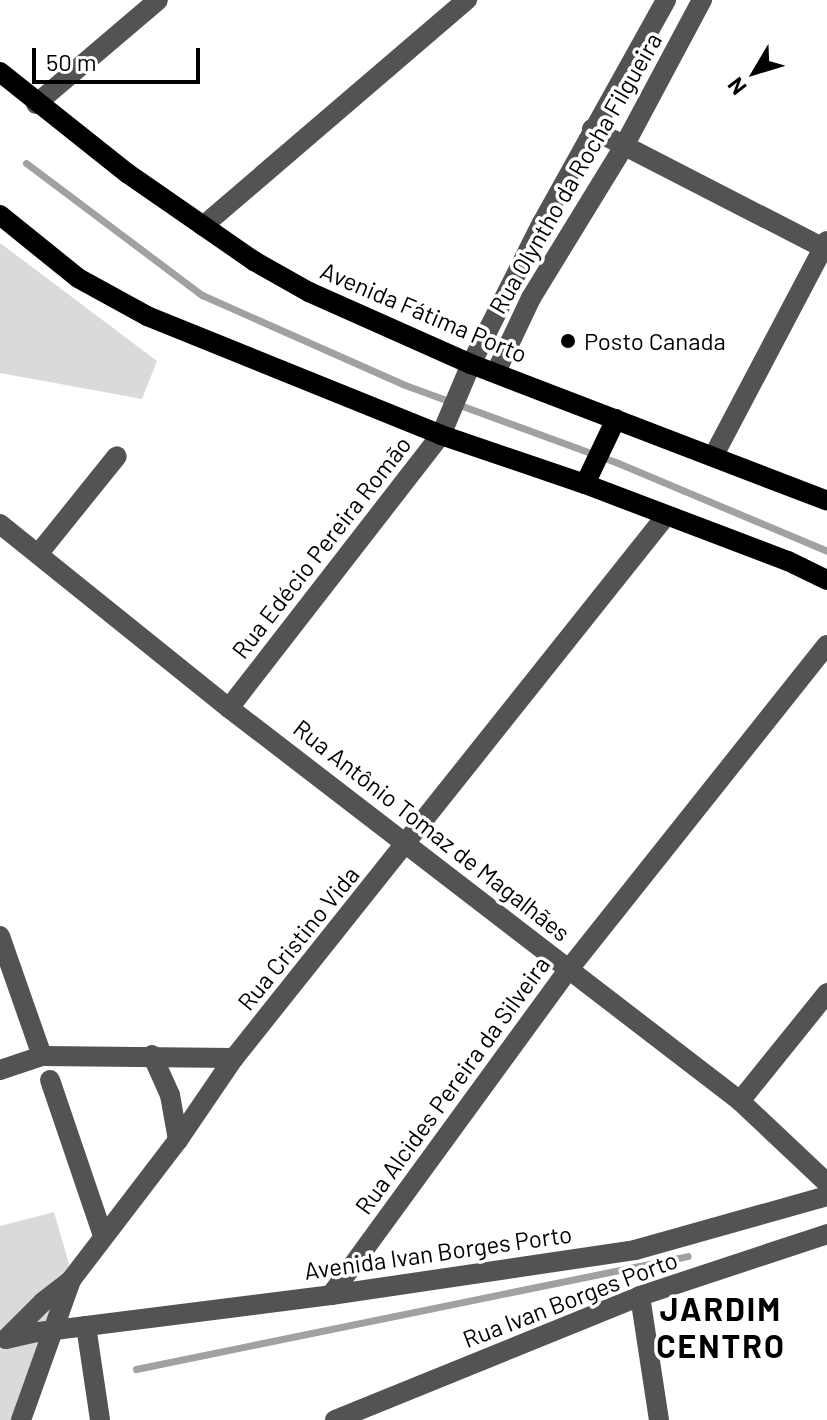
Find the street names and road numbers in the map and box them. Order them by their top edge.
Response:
street label: Rua Olyntho da Rocha Filgueira [483,27,667,319]
street label: Avenida Fátima Porto [317,256,531,368]
street label: Rua Edécio Pereira Romão [225,430,417,664]
street label: Rua Antônio Tomaz de Magalhães [288,713,576,947]
street label: Rua Cristino Vida [231,860,365,1016]
street label: Rua Alcides Pereira da Silveira [349,950,555,1220]
street label: Avenida Ivan Borges Porto [302,1219,574,1285]
street label: Rua Ivan Borges Porto [459,1245,681,1353]

